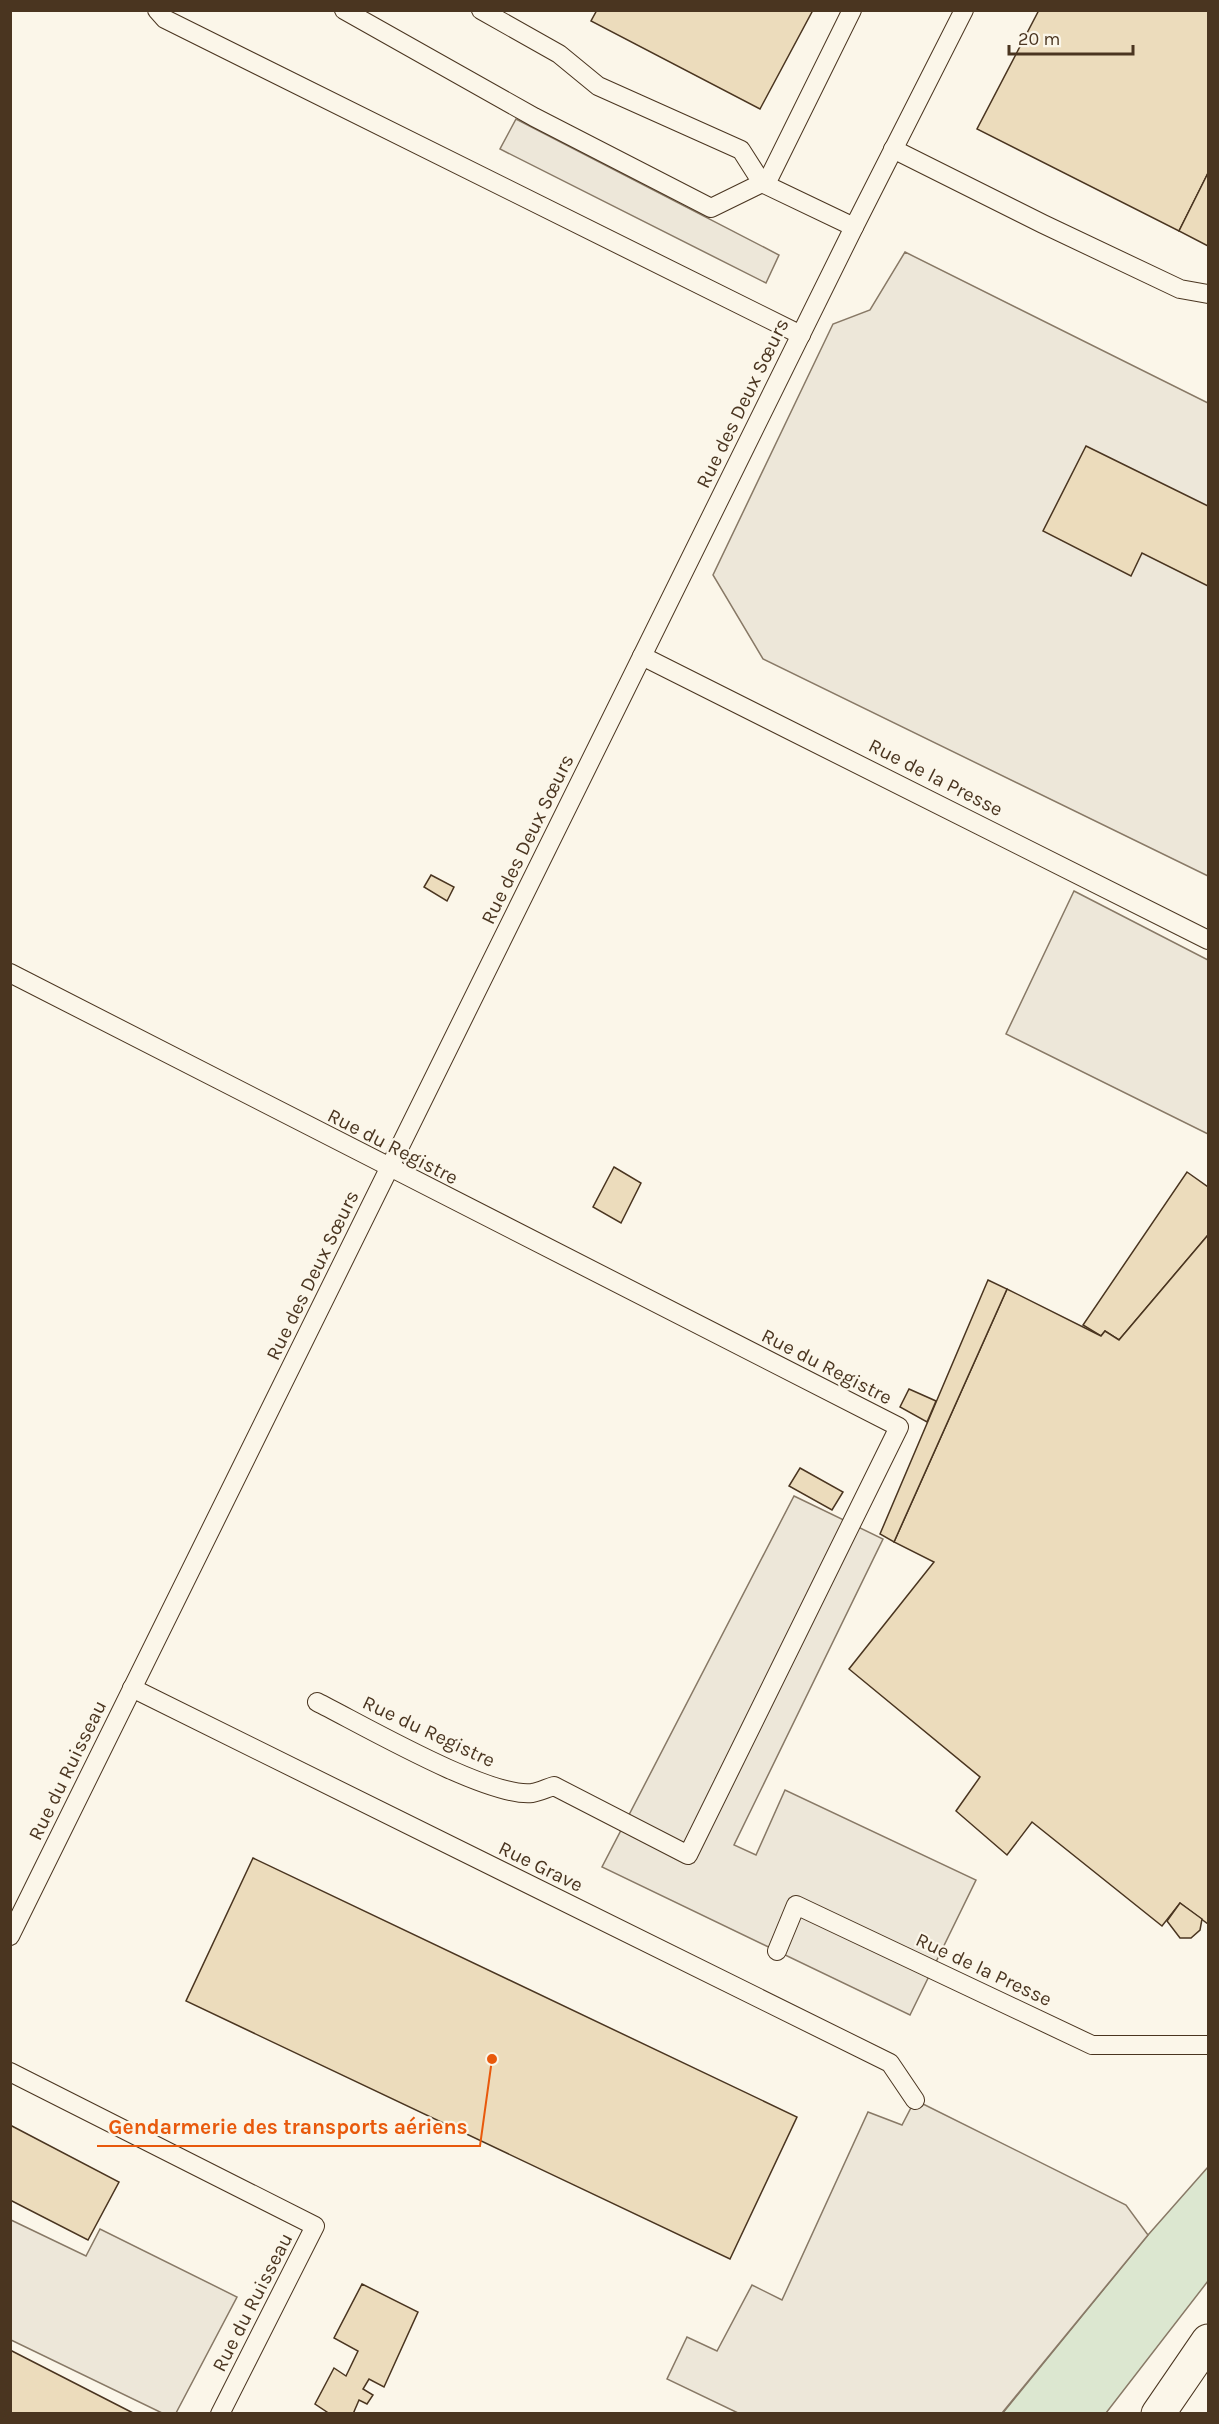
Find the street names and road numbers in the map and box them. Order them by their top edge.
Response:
street label: Rue des Deux Sœurs [691,315,794,492]
street label: Rue de la Presse [865,734,1007,821]
street label: Rue des Deux Sœurs [476,751,579,928]
street label: Rue du Registre [324,1104,462,1189]
street label: Rue des Deux Sœurs [261,1187,364,1364]
street label: Rue du Registre [758,1324,896,1409]
street label: Rue du Registre [359,1691,499,1772]
street label: Rue du Ruisseau [24,1696,111,1844]
street label: Rue Grave [495,1836,587,1897]
street label: Rue de la Presse [912,1928,1055,2011]
street label: Rue du Ruisseau [208,2229,297,2376]

